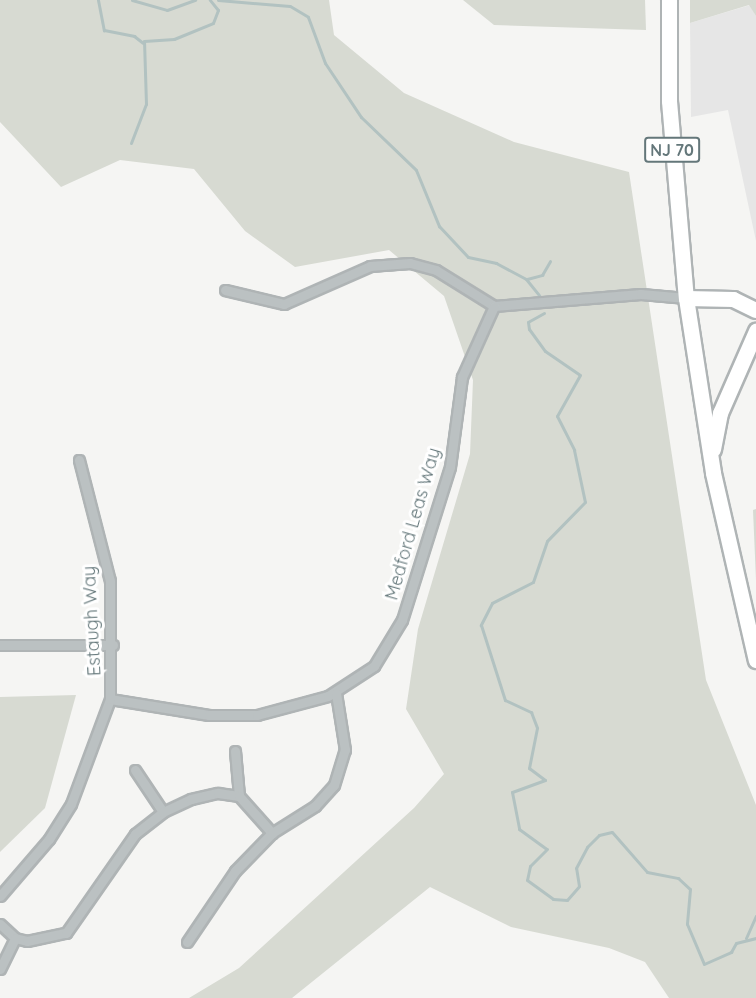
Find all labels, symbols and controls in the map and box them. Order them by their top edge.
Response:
road number: NJ 70 [644,137,700,163]
street label: Medford Leas Way [381,445,445,603]
street label: Estaugh Way [78,565,106,677]

